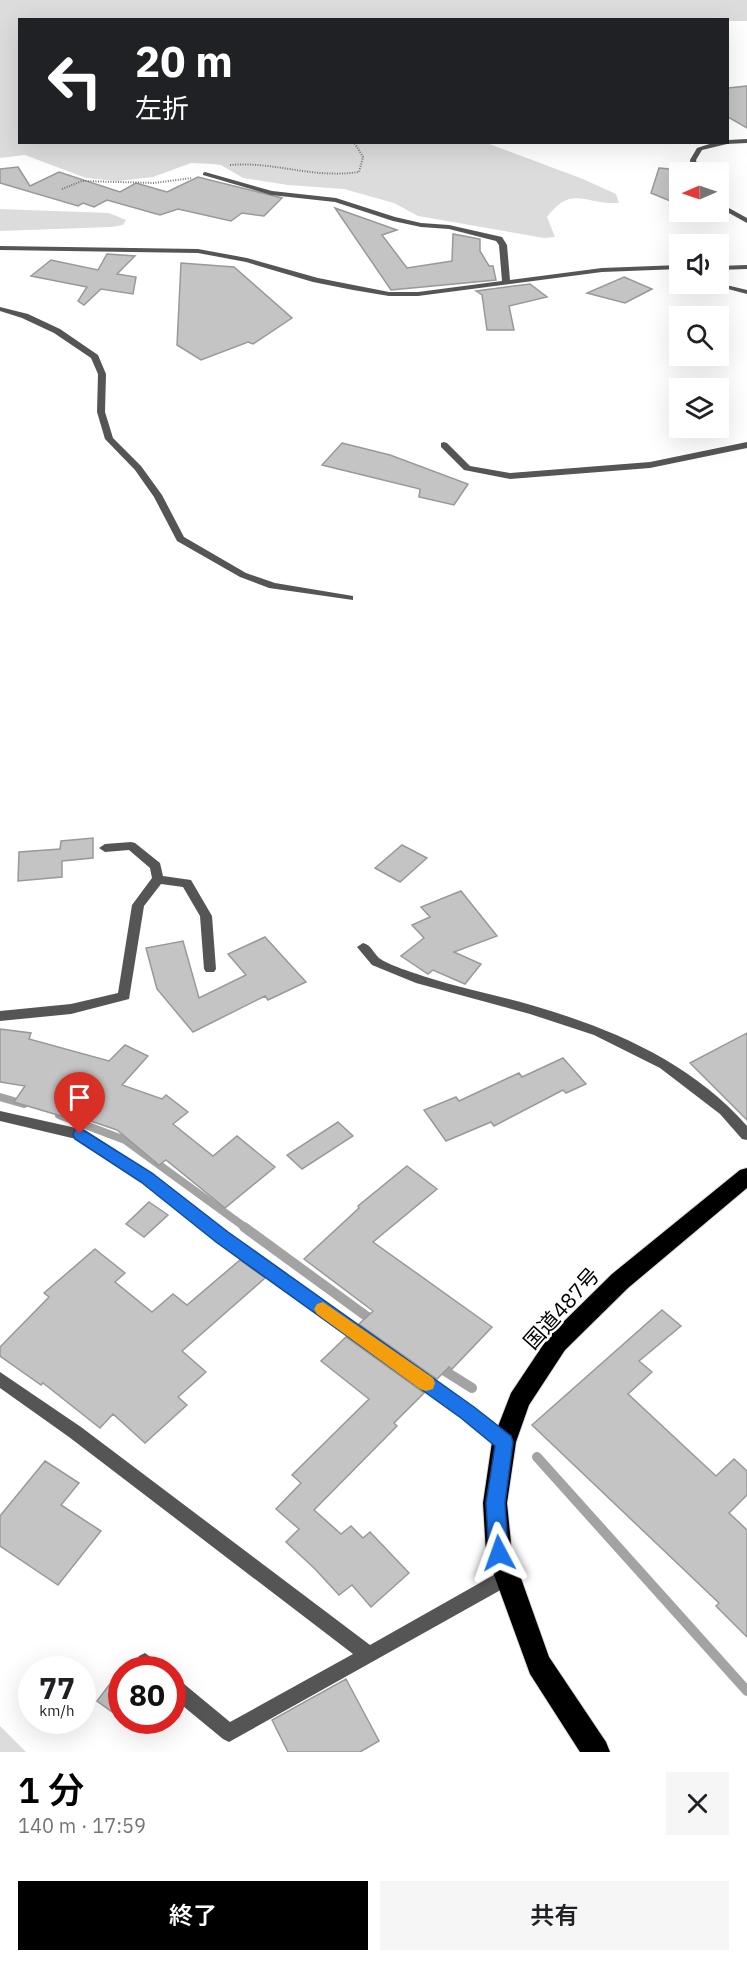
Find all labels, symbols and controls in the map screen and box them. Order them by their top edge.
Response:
text: 20 m [135,34,233,89]
icon: left [36,42,114,120]
text: 左折 [135,90,189,125]
north arrow [669,162,729,222]
map controls [669,162,729,438]
button: sound [669,234,729,294]
button: search [669,306,729,366]
button: layers [669,378,729,438]
pin [54,1072,105,1134]
icon: arrive [63,1081,96,1114]
street label: 国道487号 [517,1261,605,1355]
position arrow [467,1521,531,1585]
speed limit sign: 80 [108,1656,186,1734]
text: 77 [39,1668,75,1707]
text: km/h [39,1701,75,1720]
text: 1 分 [18,1766,84,1813]
button: close [666,1772,729,1835]
text: 140 m · 17:59 [18,1812,146,1839]
button: 終了 [18,1881,368,1950]
button: 共有 [380,1881,729,1950]

